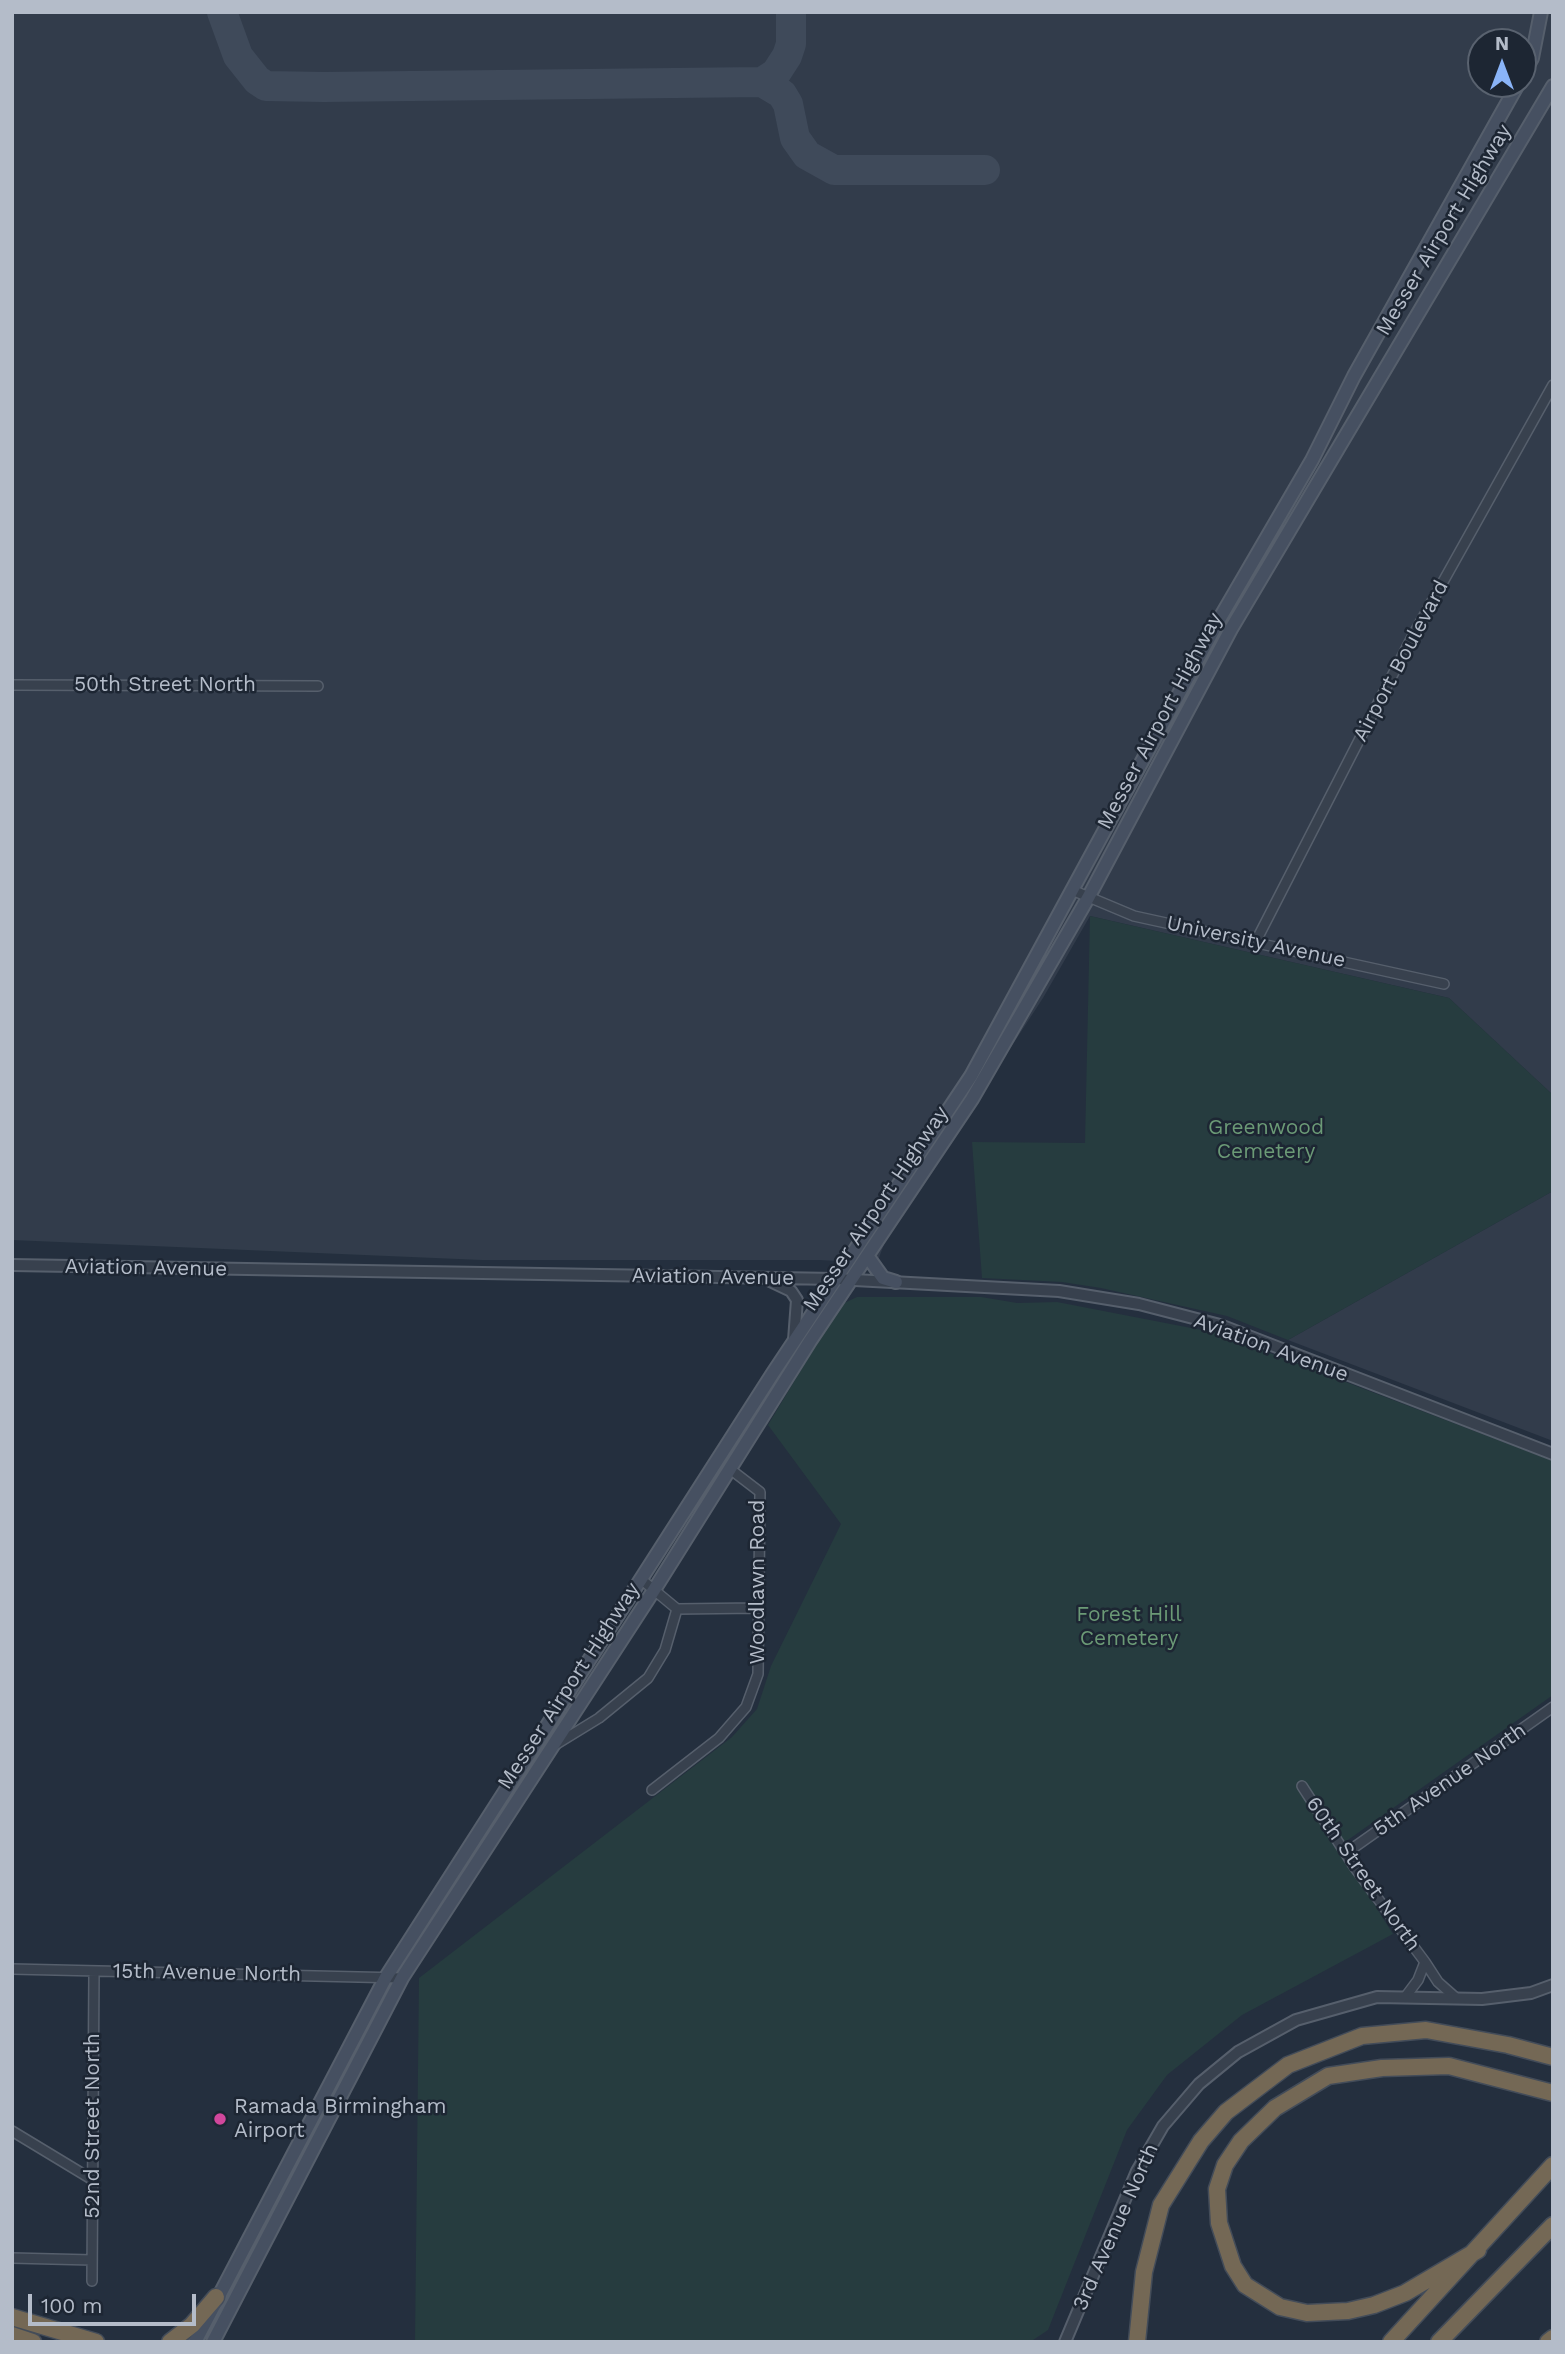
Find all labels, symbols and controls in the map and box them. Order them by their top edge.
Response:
north arrow [1467,28,1537,98]
text: N [1495,32,1509,55]
street label: Messer Airport Highway [1371,120,1517,340]
street label: Airport Boulevard [1348,576,1454,746]
street label: Messer Airport Highway [1092,608,1228,834]
street label: 50th Street North [74,672,256,698]
street label: University Avenue [1164,911,1348,973]
street label: Messer Airport Highway [798,1102,954,1316]
park label: Greenwood Cemetery [1208,1115,1324,1165]
street label: Aviation Avenue [65,1254,227,1282]
street label: Aviation Avenue [632,1263,794,1291]
street label: Aviation Avenue [1190,1308,1352,1388]
street label: Woodlawn Road [745,1500,771,1664]
street label: Messer Airport Highway [493,1578,645,1794]
park label: Forest Hill Cemetery [1076,1602,1182,1652]
street label: 5th Avenue North [1369,1718,1531,1842]
street label: 60th Street North [1300,1792,1426,1956]
street label: 15th Avenue North [113,1959,301,1987]
street label: 52nd Street North [80,2033,106,2219]
place label: Ramada Birmingham Airport [234,2094,446,2144]
marker: Ramada Birmingham Airport [212,2111,228,2127]
street label: 3rd Avenue North [1068,2140,1164,2314]
scale bar [32,2280,200,2324]
text: 100 m [41,2293,103,2318]

